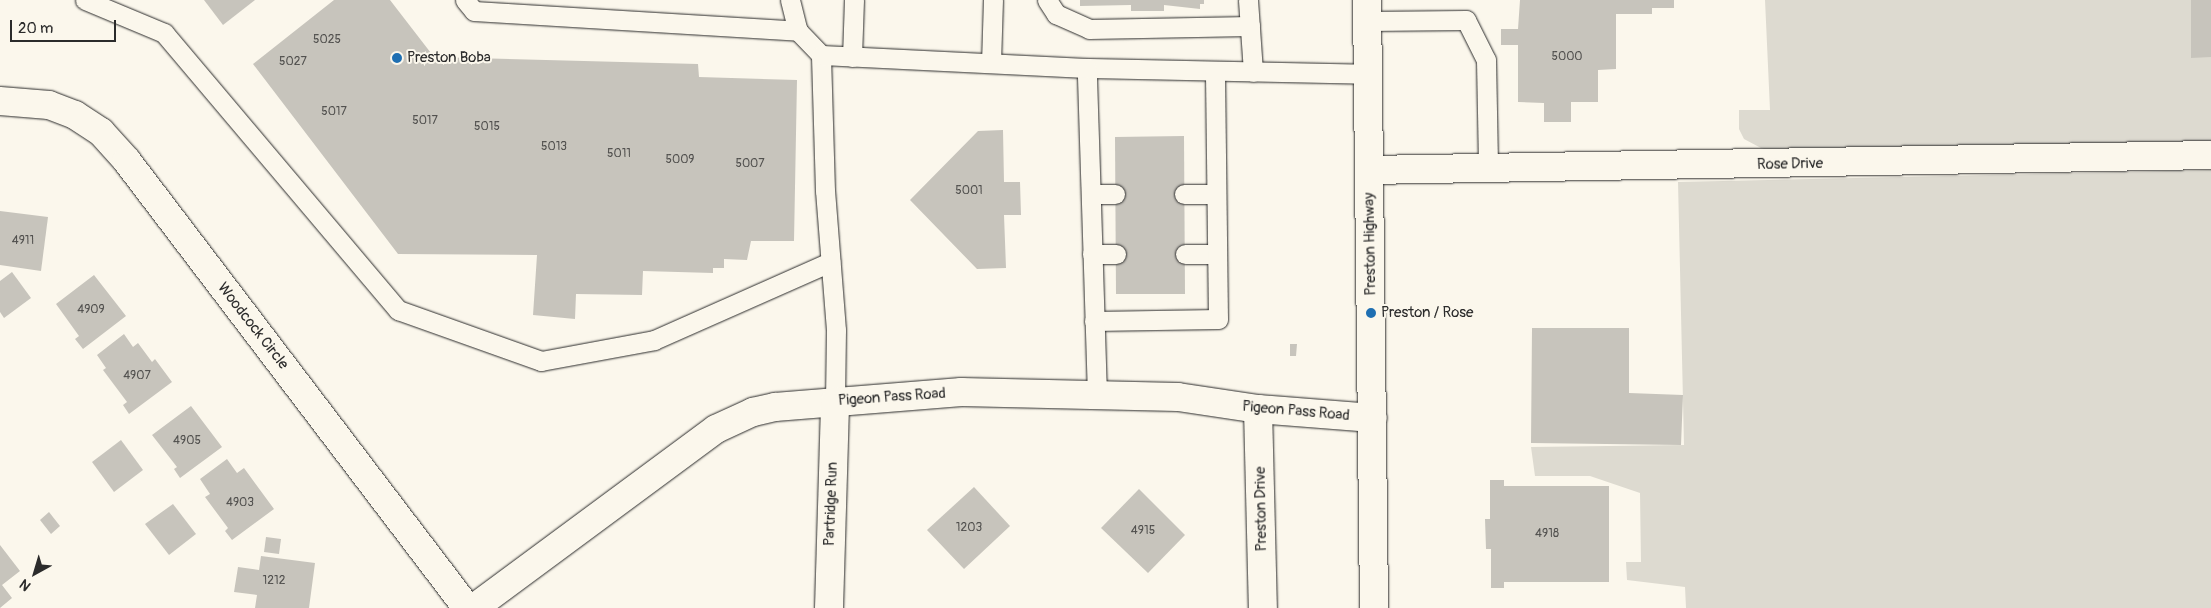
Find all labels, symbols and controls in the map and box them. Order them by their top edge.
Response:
scale bar [12,10,119,42]
text: 20 m [18,19,53,38]
house number: 5025 [313,33,341,47]
place label: Preston Boba [407,49,491,67]
house number: 5000 [1551,50,1583,64]
marker: Preston Boba [391,52,403,64]
house number: 5027 [279,55,307,69]
house number: 5017 [321,105,347,119]
house number: 5017 [412,114,438,128]
house number: 5015 [474,120,500,134]
house number: 5013 [541,140,567,154]
house number: 5011 [607,147,631,161]
house number: 5009 [665,153,695,167]
street label: Rose Drive [1757,154,1823,174]
house number: 5007 [735,157,765,171]
house number: 5001 [955,184,983,198]
street label: Preston Highway [1360,192,1380,296]
house number: 4911 [12,234,34,248]
street label: Woodcock Circle [214,279,292,373]
house number: 4909 [77,303,105,317]
place label: Preston / Rose [1381,304,1473,322]
marker: Preston / Rose [1365,307,1377,319]
house number: 4907 [123,369,151,383]
street label: Pigeon Pass Road [838,384,946,410]
street label: Pigeon Pass Road [1241,397,1351,425]
house number: 4905 [173,434,201,448]
street label: Partridge Run [821,462,841,546]
street label: Preston Drive [1251,466,1271,552]
house number: 4903 [226,496,254,510]
house number: 1203 [956,521,982,535]
house number: 4915 [1131,524,1155,538]
house number: 4918 [1535,527,1559,541]
north arrow [10,548,60,598]
house number: 1212 [263,574,285,588]
text: N [16,575,34,595]

